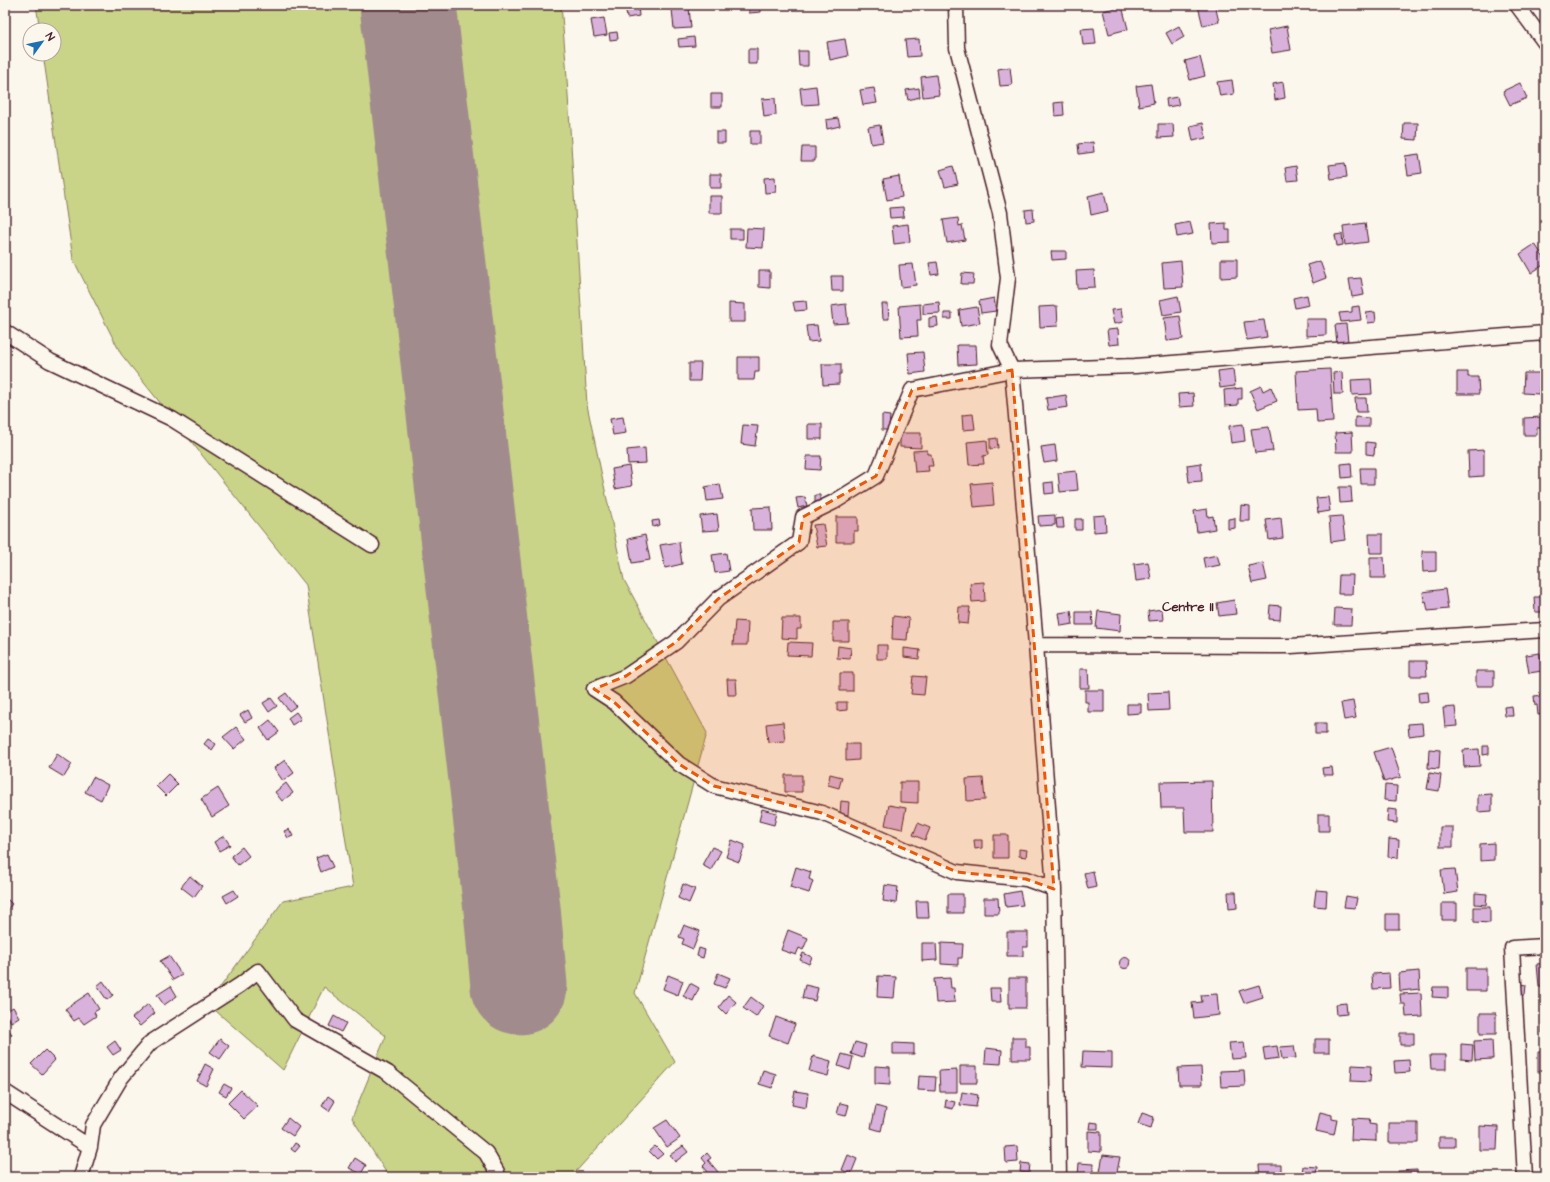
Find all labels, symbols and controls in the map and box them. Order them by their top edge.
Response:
north arrow [22,22,62,62]
text: N [42,30,58,44]
district label: Centre II [1162,598,1214,616]

